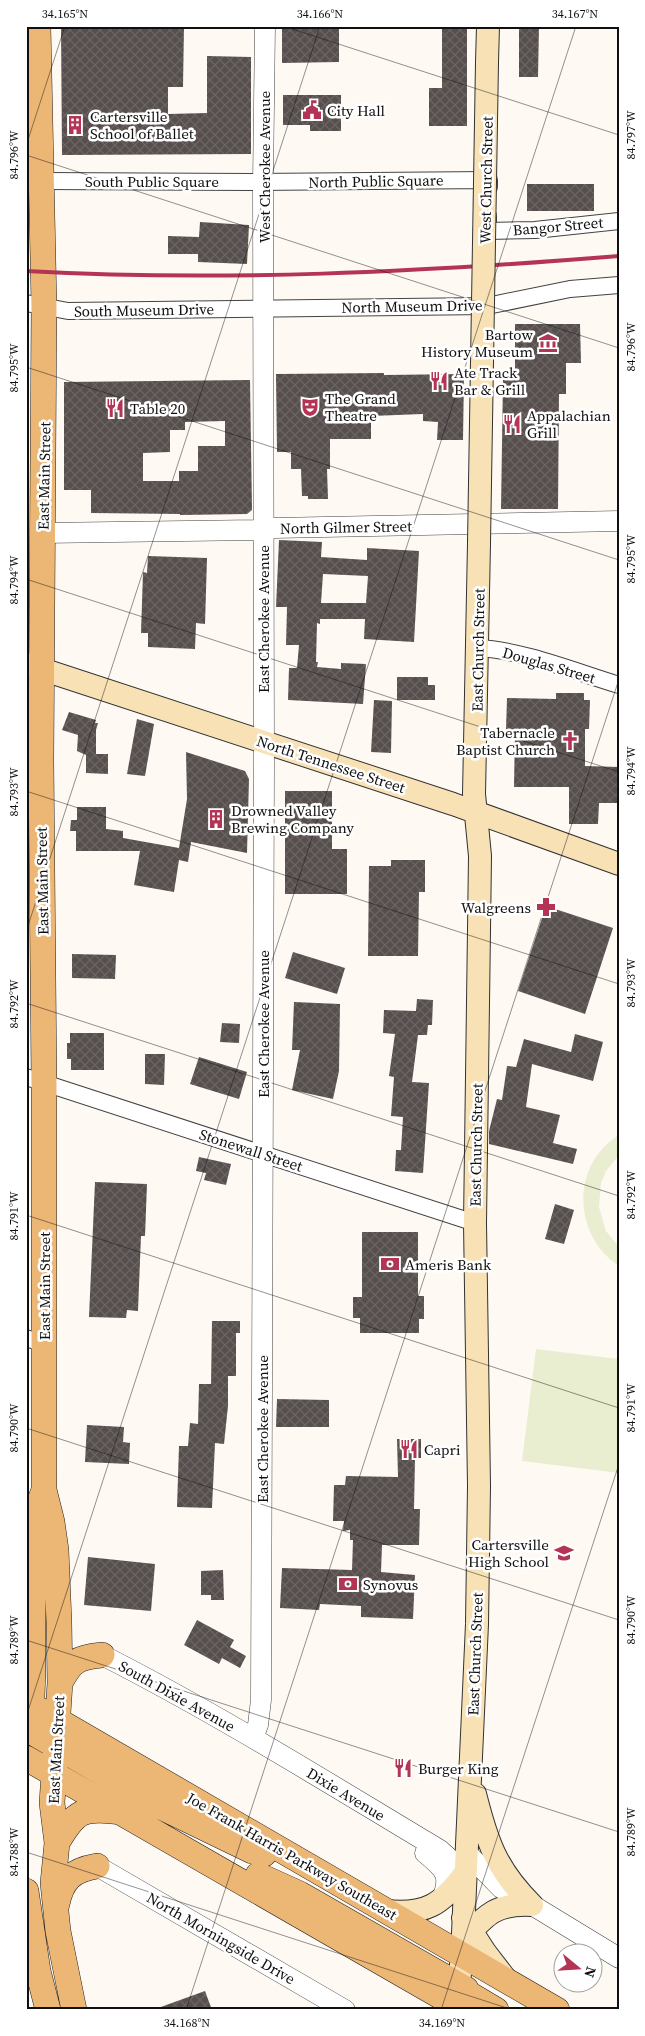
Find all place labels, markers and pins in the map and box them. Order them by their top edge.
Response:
public building icon: City Hall [301,99,323,121]
place label: City Hall [327,100,386,121]
place label: Cartersville School of Ballet [90,106,194,144]
building icon: Cartersville School of Ballet [64,114,86,136]
place label: Bartow History Museum [421,324,534,362]
museum icon: Bartow History Museum [537,332,559,354]
place label: Ate Track Bar & Grill [454,362,526,400]
restaurant icon: Ate Track Bar & Grill [428,370,450,392]
place label: The Grand Theatre [325,388,396,426]
theatre icon: The Grand Theatre [299,396,321,418]
restaurant icon: Table 20 [104,397,126,419]
place label: Table 20 [130,398,185,419]
place label: Appalachian Grill [527,405,611,443]
restaurant icon: Appalachian Grill [501,413,523,435]
place label: Tabernacle Baptist Church [456,722,555,760]
church icon: Tabernacle Baptist Church [559,730,581,752]
place label: Drowned Valley Brewing Company [231,800,354,838]
building icon: Drowned Valley Brewing Company [205,808,227,830]
pharmacy icon: Walgreens [535,896,557,918]
place label: Walgreens [461,897,531,918]
bank icon: Ameris Bank [379,1253,401,1275]
place label: Ameris Bank [405,1254,492,1275]
restaurant icon: Capri [398,1438,420,1460]
place label: Capri [424,1439,460,1460]
place label: Cartersville High School [468,1534,550,1572]
school or university icon: Cartersville High School [553,1542,575,1564]
bank icon: Synovus [337,1573,359,1595]
place label: Synovus [363,1574,418,1595]
restaurant icon: Burger King [392,1757,414,1779]
place label: Burger King [418,1758,499,1779]

